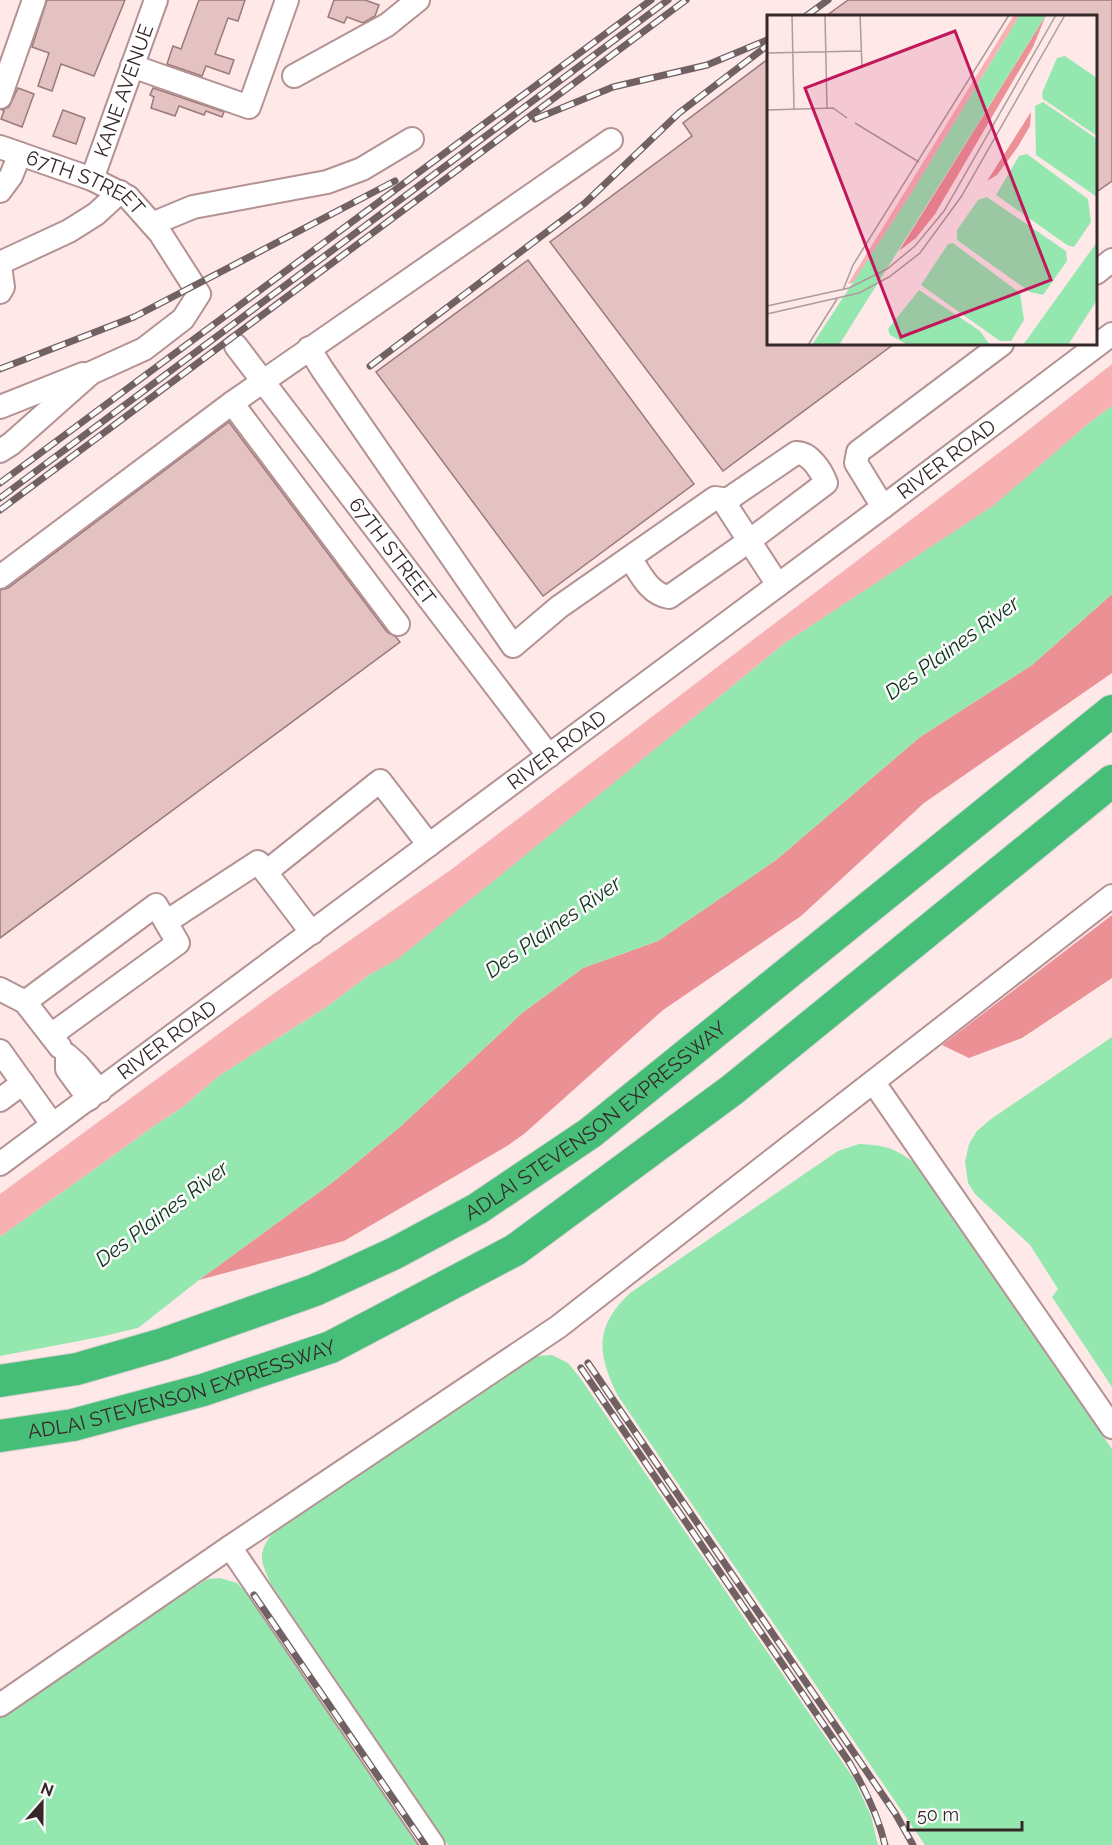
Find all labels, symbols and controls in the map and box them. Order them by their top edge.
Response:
inset map [767,15,1097,345]
street label: KANE AVENUE [89,21,158,160]
street label: 67TH STREET [23,145,150,220]
street label: RIVER ROAD [892,414,1000,504]
street label: 67TH STREET [344,493,441,609]
water label: Des Plaines River [880,590,1024,705]
street label: RIVER ROAD [503,705,611,794]
water label: Des Plaines River [480,870,626,983]
street label: RIVER ROAD [113,995,221,1085]
street label: ADLAI STEVENSON EXPRESSWAY [461,1016,731,1225]
water label: Des Plaines River [90,1155,234,1272]
street label: ADLAI STEVENSON EXPRESSWAY [26,1334,339,1444]
north arrow [12,1773,72,1833]
text: N [38,1778,56,1801]
scale bar [908,1794,1022,1832]
text: 50 m [917,1804,959,1825]

